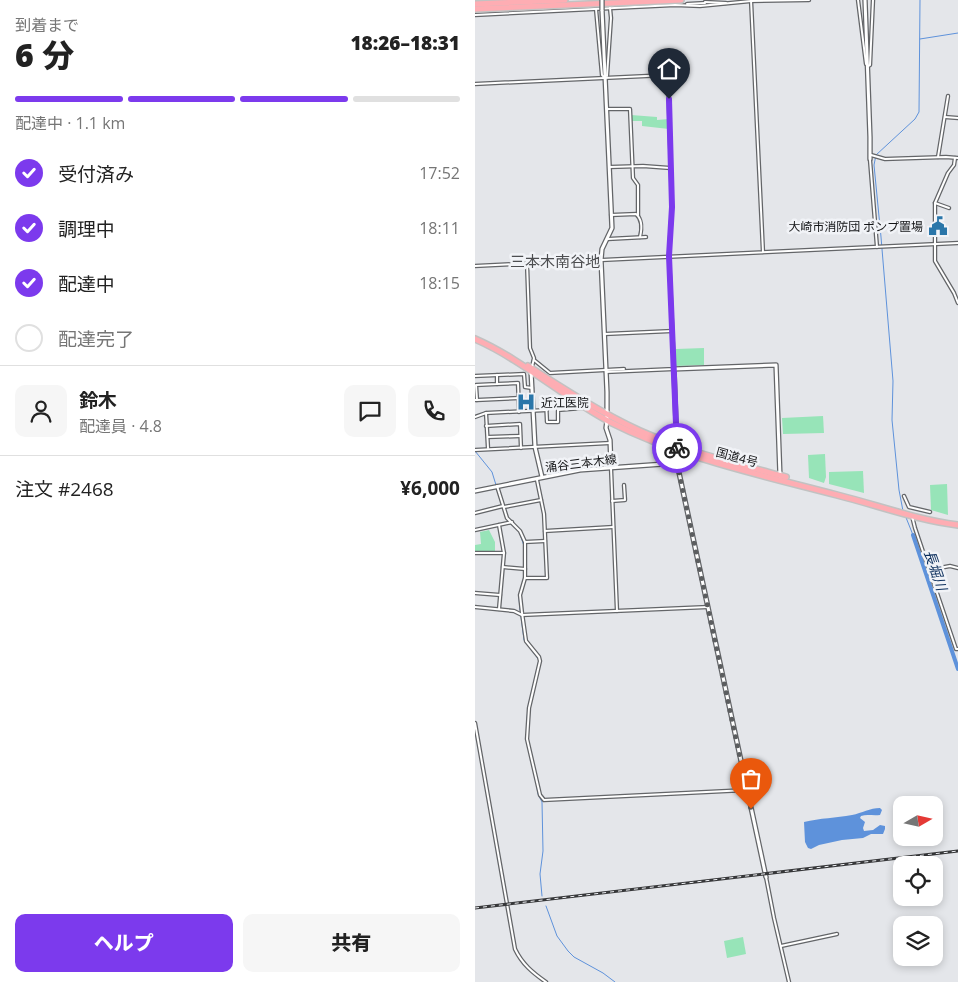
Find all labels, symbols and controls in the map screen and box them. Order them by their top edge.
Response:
text: 到着まで [15,14,79,36]
text: 18:26–18:31 [350,30,460,56]
text: 6 分 [15,33,74,76]
pin [648,48,690,99]
icon: home [655,55,683,83]
text: 配達中 · 1.1 km [15,112,125,134]
icon: check [15,159,43,187]
text: 受付済み [58,161,134,187]
text: 17:52 [419,162,460,184]
icon: check [15,214,43,242]
public building icon: 大崎市消防団 ポンプ置場 [927,215,949,237]
text: 調理中 [58,216,115,242]
text: 18:11 [419,217,460,239]
place label: 大崎市消防団 ポンプ置場 [788,218,923,235]
district label: 三本木南谷地 [510,251,600,271]
icon: check [15,269,43,297]
text: 配達中 [58,271,115,297]
text: 18:15 [419,272,460,294]
text: 配達完了 [58,326,134,352]
button: person [15,385,67,437]
button: chat [344,385,396,437]
button: phone [408,385,460,437]
text: 鈴木 [79,387,117,413]
hospital icon: 近江医院 [515,391,537,413]
place label: 近江医院 [541,394,589,411]
text: 配達員 · 4.8 [79,415,162,437]
courier [652,423,702,473]
icon: bike [663,434,691,462]
street label: 国道4号 [714,443,760,471]
street label: 涌谷三本木線 [544,450,618,476]
text: ¥6,000 [400,475,460,501]
text: 注文 #2468 [15,476,114,502]
water label: 長堀川 [920,547,952,595]
pin [730,758,772,809]
icon: bag [737,765,765,793]
north arrow [893,796,943,846]
map controls [893,796,943,966]
button: locate [893,856,943,906]
button: ヘルプ [15,914,233,972]
button: 共有 [243,914,460,972]
button: layers [893,916,943,966]

